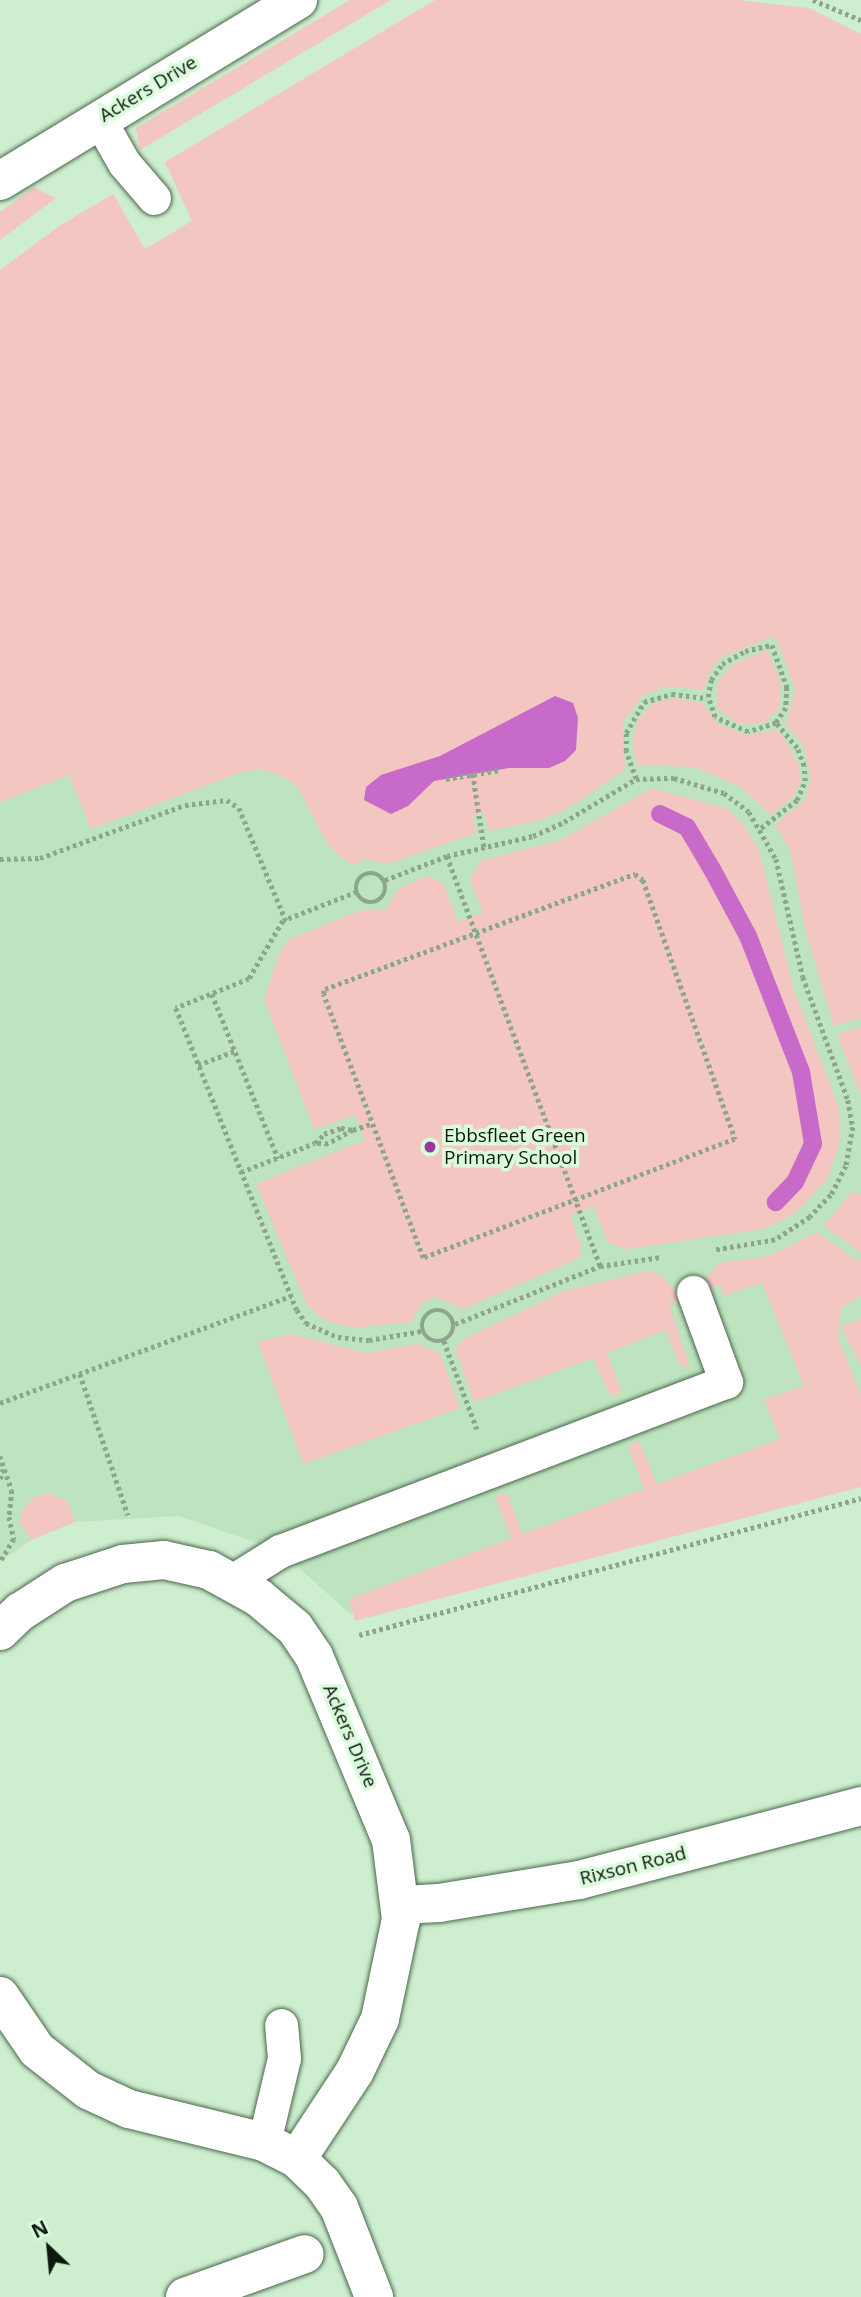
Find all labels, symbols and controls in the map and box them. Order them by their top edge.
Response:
street label: Ackers Drive [95,51,201,127]
place label: Ebbsfleet Green Primary School [444,1125,586,1169]
marker: Ebbsfleet Green Primary School [422,1139,438,1155]
street label: Ackers Drive [318,1681,382,1791]
street label: Rixson Road [577,1842,689,1890]
north arrow [14,2213,84,2283]
text: N [27,2214,52,2244]

